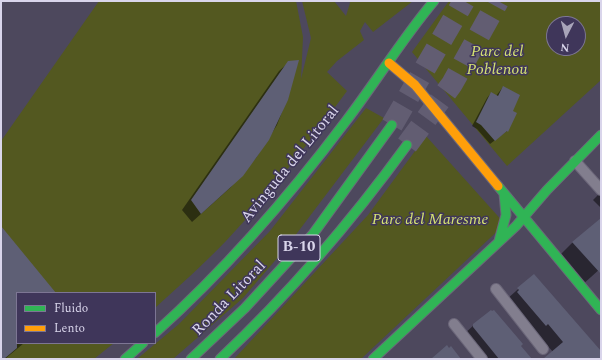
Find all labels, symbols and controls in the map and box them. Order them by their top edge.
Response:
north arrow [546,16,586,56]
text: N [559,39,570,56]
park label: Parc del Poblenou [466,43,528,81]
street label: Avinguda del Litoral [238,102,344,228]
park label: Parc del Maresme [372,211,488,231]
road number: B-10 [278,235,320,261]
street label: Ronda Litoral [189,257,271,341]
legend [16,292,156,344]
text: Fluido [54,299,88,318]
text: Lento [54,319,85,338]

